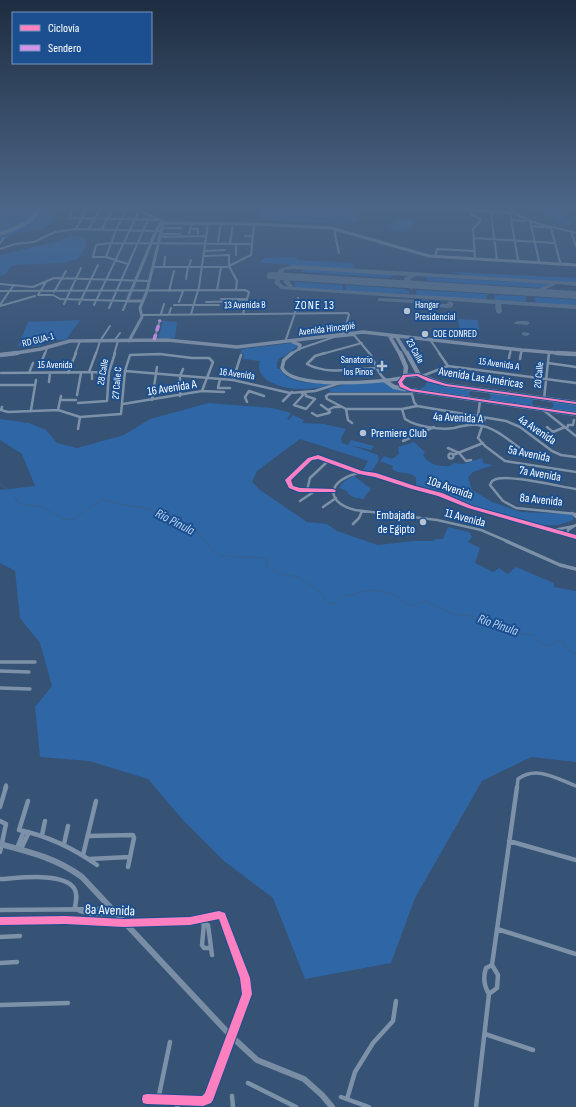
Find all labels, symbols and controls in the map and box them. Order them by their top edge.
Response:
legend [12,12,152,64]
text: Ciclovía [48,21,80,36]
text: Sendero [48,41,81,56]
district label: ZONE 13 [295,298,335,313]
street label: 13 Avenida B [224,299,266,311]
place label: Hangar Presidencial [415,299,456,323]
marker: Hangar Presidencial [402,306,412,316]
street label: Avenida Hincapié [297,320,356,339]
place label: COE CONRED [433,328,477,340]
marker: COE CONRED [420,329,430,339]
street label: RD GUA-1 [21,330,56,350]
street label: 23 Calle [403,337,427,365]
place label: Sanatorio los Pinos [341,354,373,378]
street label: 15 Avenida A [478,355,521,373]
street label: 28 Calle [95,358,111,386]
street label: 15 Avenida [37,359,73,371]
marker: Sanatorio los Pinos [376,360,388,372]
street label: 20 Calle [532,361,546,389]
street label: Avenida Las Américas [437,364,524,392]
street label: 27 Calle C [110,366,124,400]
street label: 16 Avenida [219,366,256,382]
street label: 16 Avenida A [146,377,199,399]
street label: 4a Avenida A [433,409,484,427]
street label: 4a Avenida [515,412,559,448]
place label: Premiere Club [371,426,427,441]
marker: Premiere Club [358,428,368,438]
street label: 5a Avenida [507,442,552,466]
street label: 7a Avenida [518,463,563,485]
street label: 10a Avenida [425,473,475,503]
street label: 8a Avenida [519,490,564,510]
water label: Río Pinula [153,505,198,539]
street label: 11 Avenida [443,505,487,531]
place label: Embajada de Egipto [376,508,415,537]
marker: Embajada de Egipto [418,517,428,527]
water label: Río Pinula [476,611,521,640]
street label: 8a Avenida [85,901,135,919]

